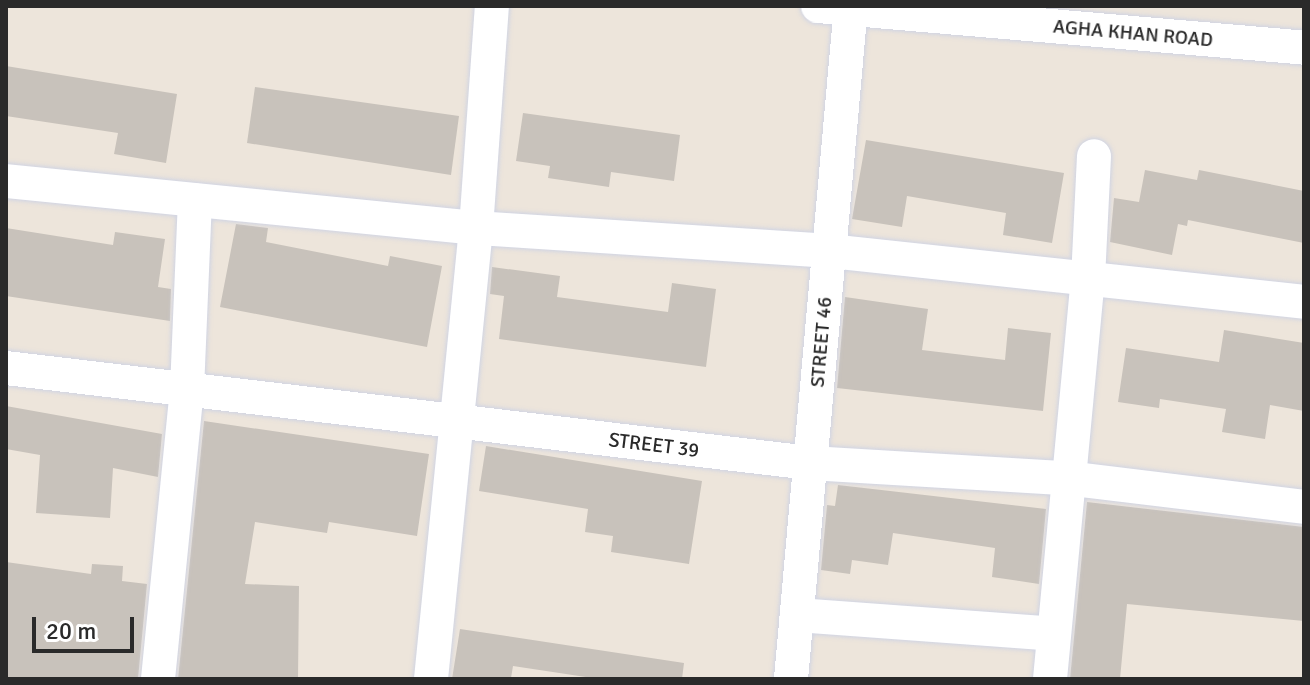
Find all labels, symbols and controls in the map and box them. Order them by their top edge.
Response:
street label: AGHA KHAN ROAD [1052,14,1214,52]
street label: STREET 46 [805,296,837,388]
street label: STREET 39 [607,428,701,462]
scale bar [36,601,138,651]
text: 20 m [46,616,96,646]

